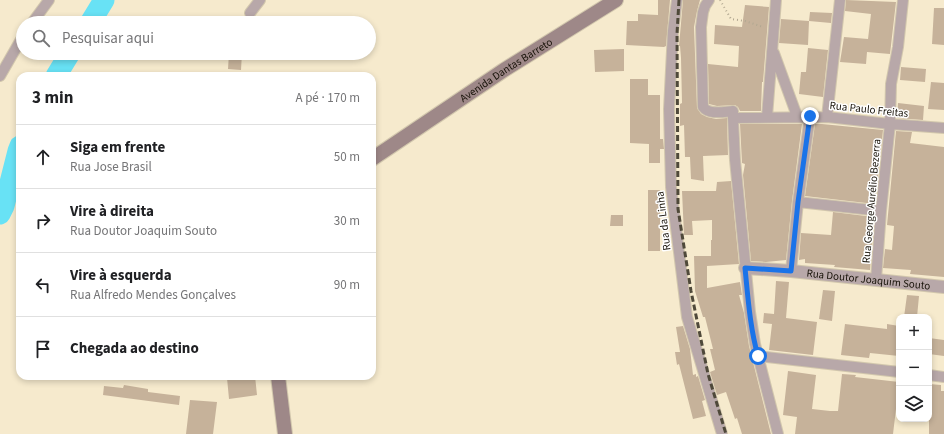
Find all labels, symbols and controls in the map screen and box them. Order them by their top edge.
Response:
search box [16,16,376,60]
icon: search [30,27,52,49]
text: Pesquisar aqui [62,28,154,49]
street label: Avenida Dantas Barreto [457,35,555,106]
text: 3 min [32,86,73,110]
text: A pé · 170 m [295,89,360,107]
street label: Rua Paulo Freitas [829,98,909,121]
route end [801,107,819,125]
text: Siga em frente [70,137,165,158]
street label: Rua George Aurélio Bezerra [859,138,884,264]
icon: ahead [32,146,54,168]
text: 50 m [334,148,360,166]
text: Rua Jose Brasil [70,158,152,176]
street label: Rua da Linha [652,191,675,251]
text: Vire à direita [70,201,154,222]
icon: right [32,210,54,232]
text: 30 m [334,212,360,230]
text: Rua Doutor Joaquim Souto [70,222,217,240]
text: Vire à esquerda [70,265,172,286]
street label: Rua Doutor Joaquim Souto [806,266,931,294]
icon: left [32,274,54,296]
text: 90 m [334,276,360,294]
text: Rua Alfredo Mendes Gonçalves [70,286,236,304]
map controls [896,314,932,422]
button: + [896,314,932,350]
icon: arrive [32,338,54,360]
text: Chegada ao destino [70,338,199,359]
route start [749,347,767,365]
button: − [896,350,932,386]
button: layers [896,386,932,422]

